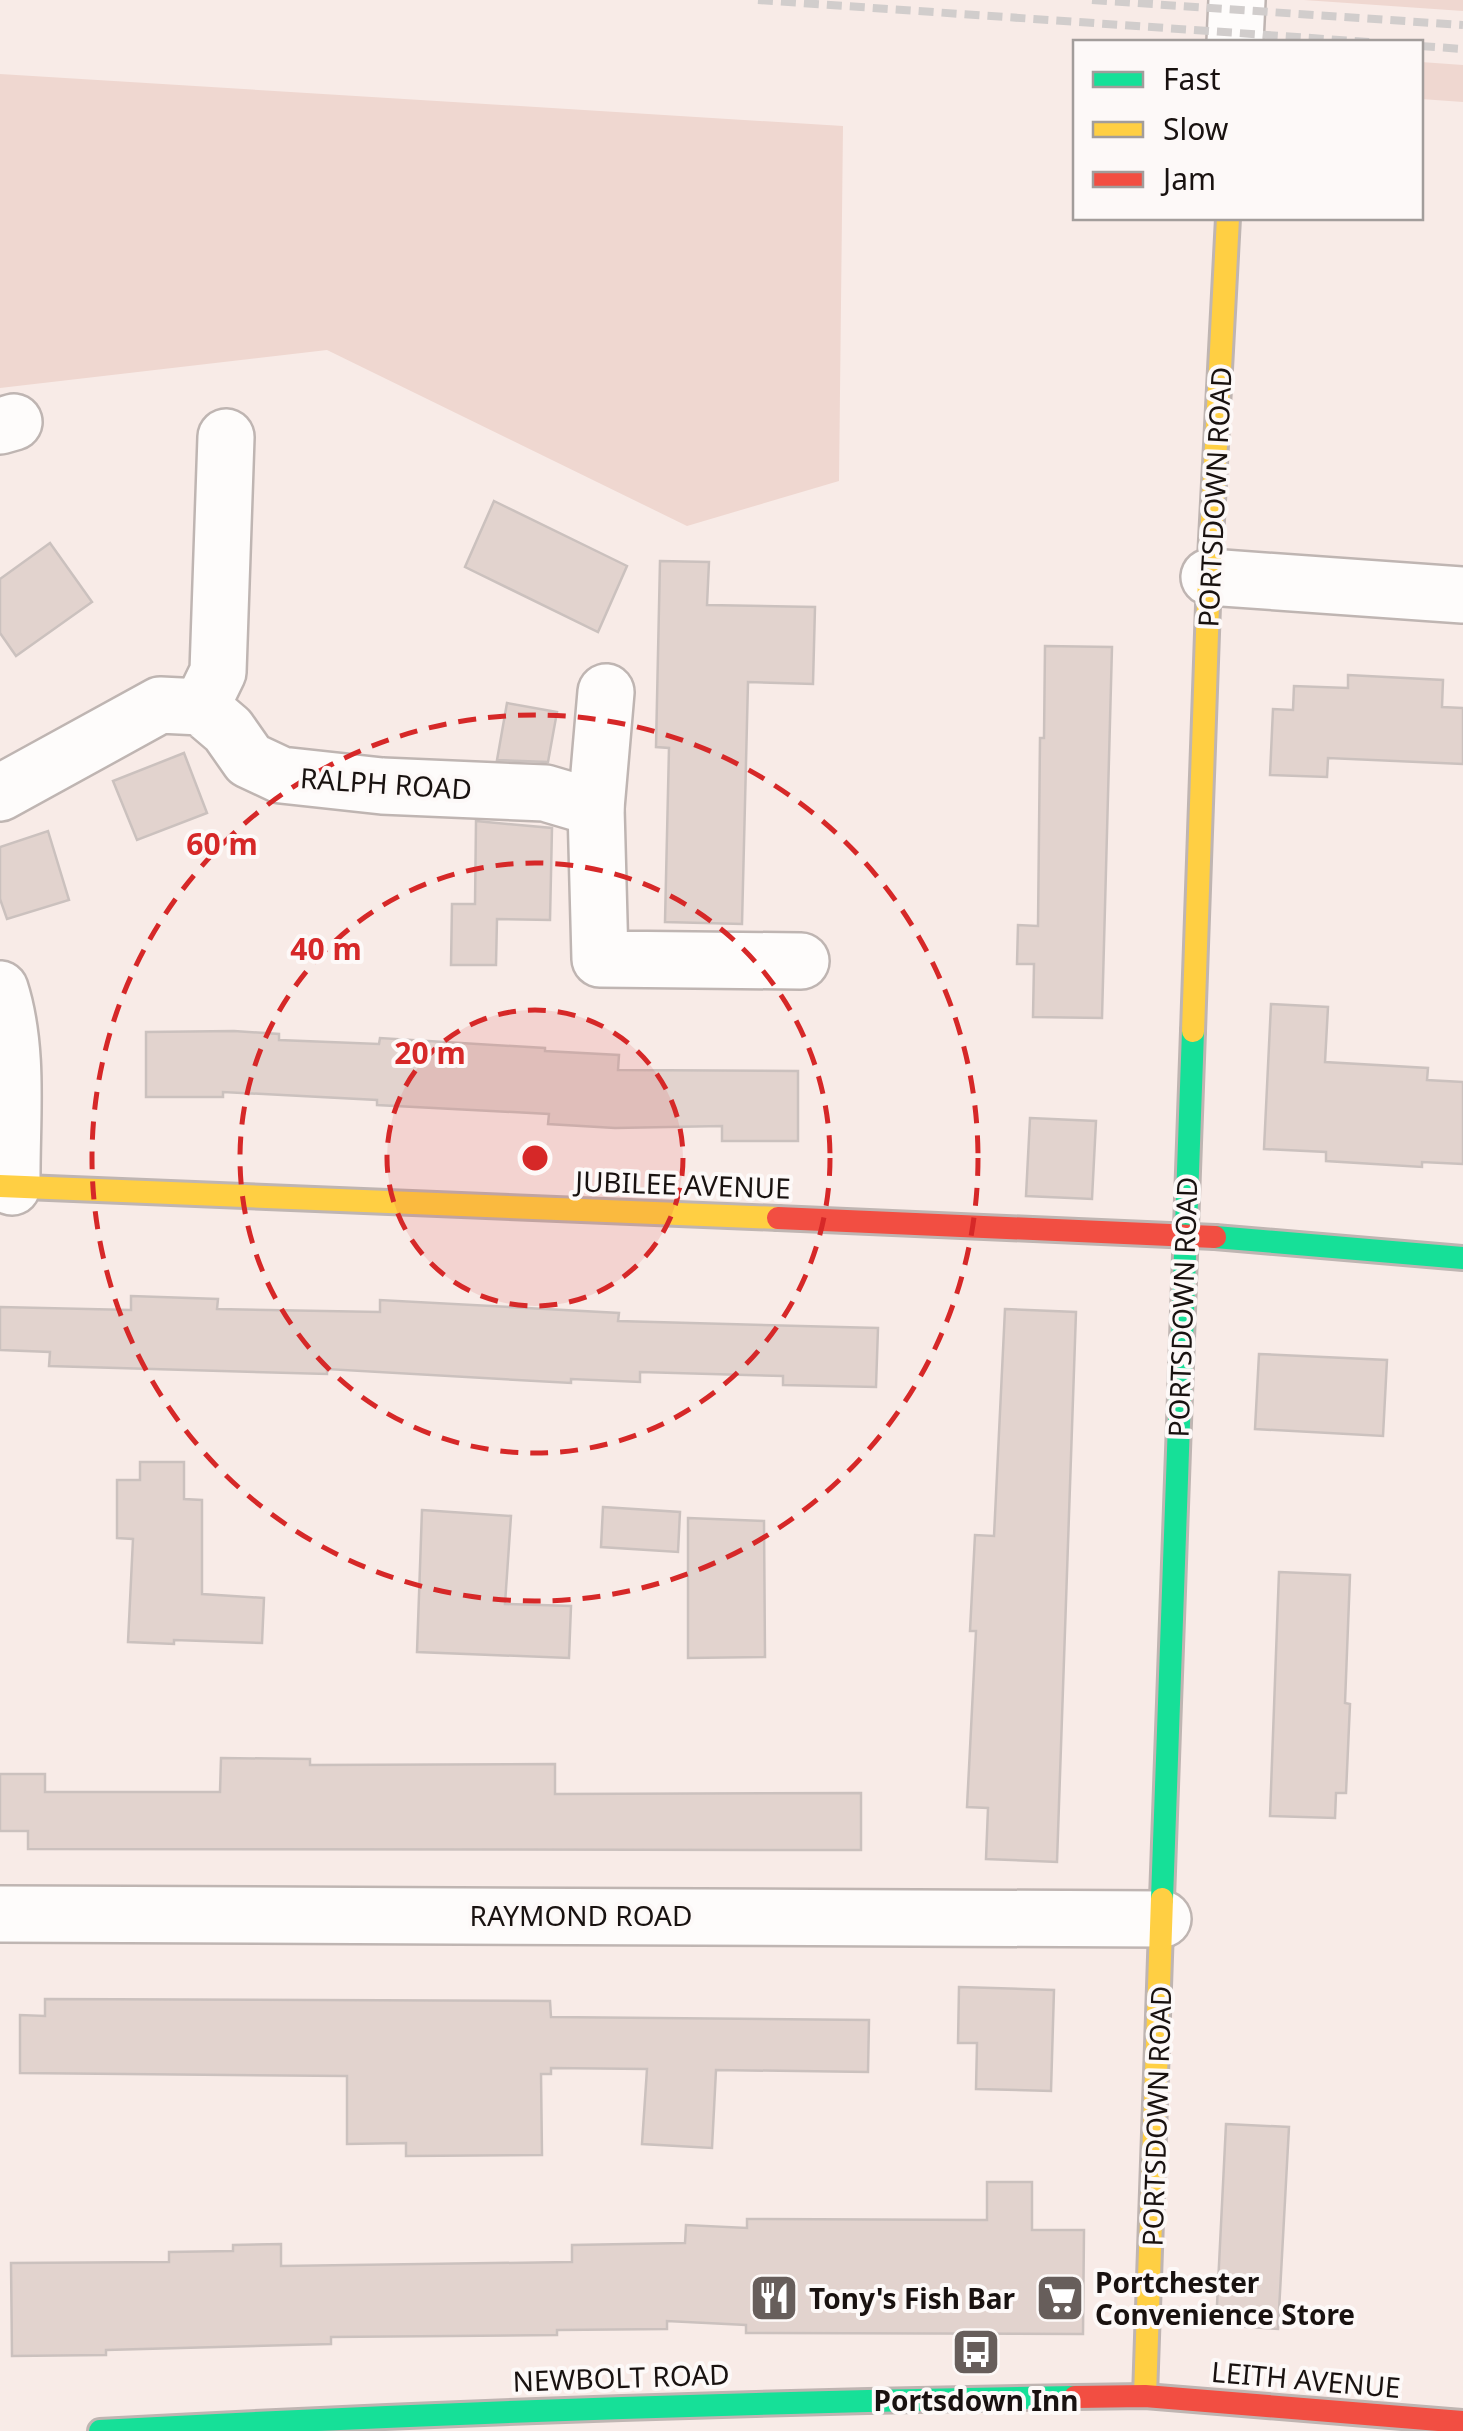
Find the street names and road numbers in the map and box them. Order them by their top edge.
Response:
street label: PORTSDOWN ROAD [1188,366,1240,628]
street label: RALPH ROAD [299,758,473,808]
street label: JUBILEE AVENUE [572,1161,791,1207]
street label: PORTSDOWN ROAD [1158,1176,1206,1438]
street label: RAYMOND ROAD [470,1896,692,1934]
street label: PORTSDOWN ROAD [1132,1985,1180,2247]
street label: LEITH AVENUE [1210,2352,1402,2406]
street label: NEWBOLT ROAD [512,2354,730,2400]

